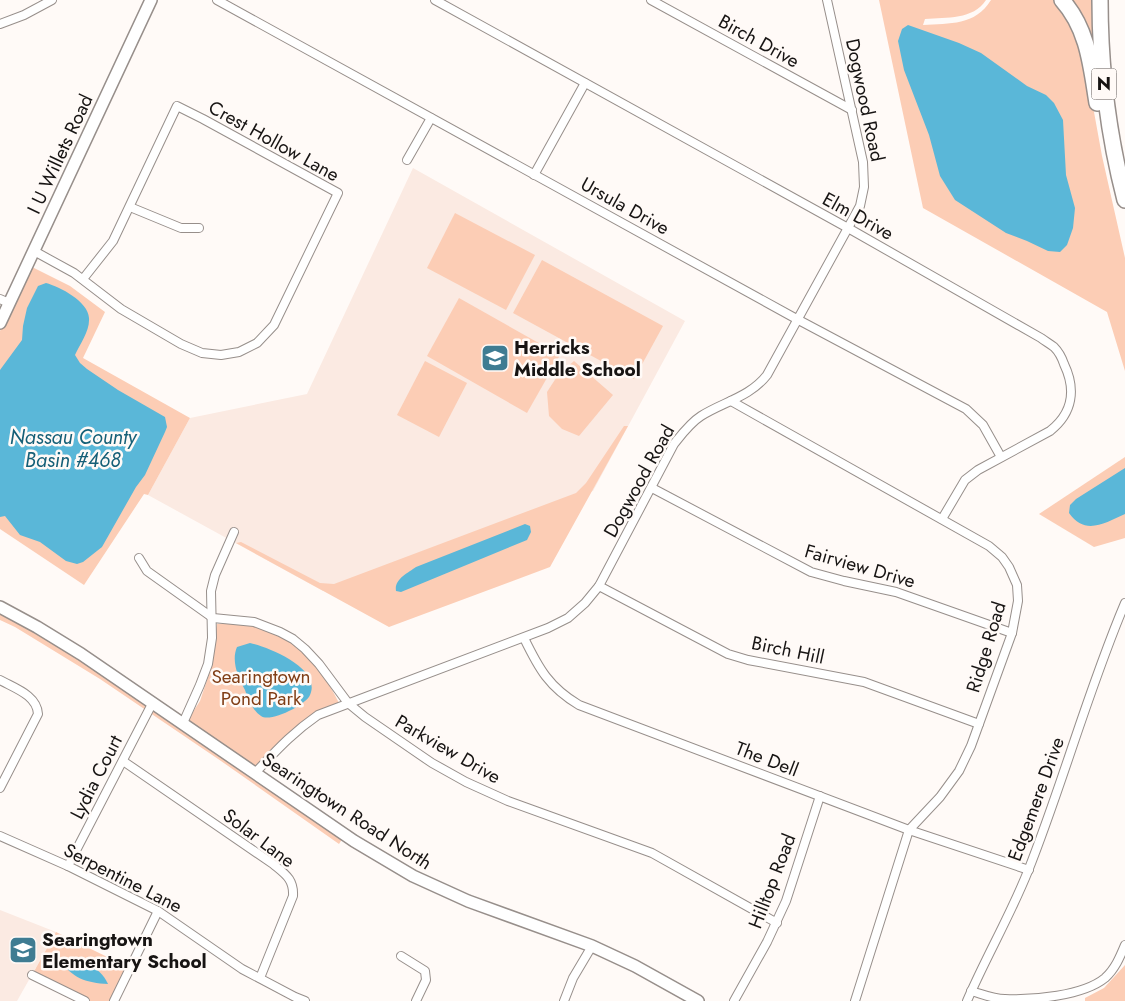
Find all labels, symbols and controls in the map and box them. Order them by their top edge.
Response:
street label: Birch Drive [714,8,805,74]
street label: Dogwood Road [839,36,891,164]
road number: N [1092,68,1116,100]
street label: I U Willets Road [20,90,100,218]
street label: Crest Hollow Lane [204,94,344,188]
street label: Ursula Drive [576,171,674,242]
street label: Elm Drive [818,185,899,247]
place label: Herricks Middle School [514,334,641,383]
school or university icon: Herricks Middle School [480,343,510,373]
street label: Dogwood Road [597,420,681,542]
water label: Nassau County Basin #468 [10,423,138,475]
street label: Fairview Drive [802,537,919,595]
street label: Ridge Road [959,598,1013,696]
street label: Birch Hill [749,629,827,671]
park label: Searingtown Pond Park [211,663,311,712]
street label: Parkview Drive [390,708,506,790]
street label: Lydia Court [63,730,129,824]
street label: Edgemere Drive [1001,733,1071,865]
street label: The Dell [731,735,803,783]
street label: Searingtown Road North [257,746,437,876]
street label: Solar Lane [217,802,301,874]
street label: Hilltop Road [742,830,802,932]
street label: Serpentine Lane [59,837,187,920]
place label: Searingtown Elementary School [42,926,207,975]
school or university icon: Searingtown Elementary School [8,935,38,965]

